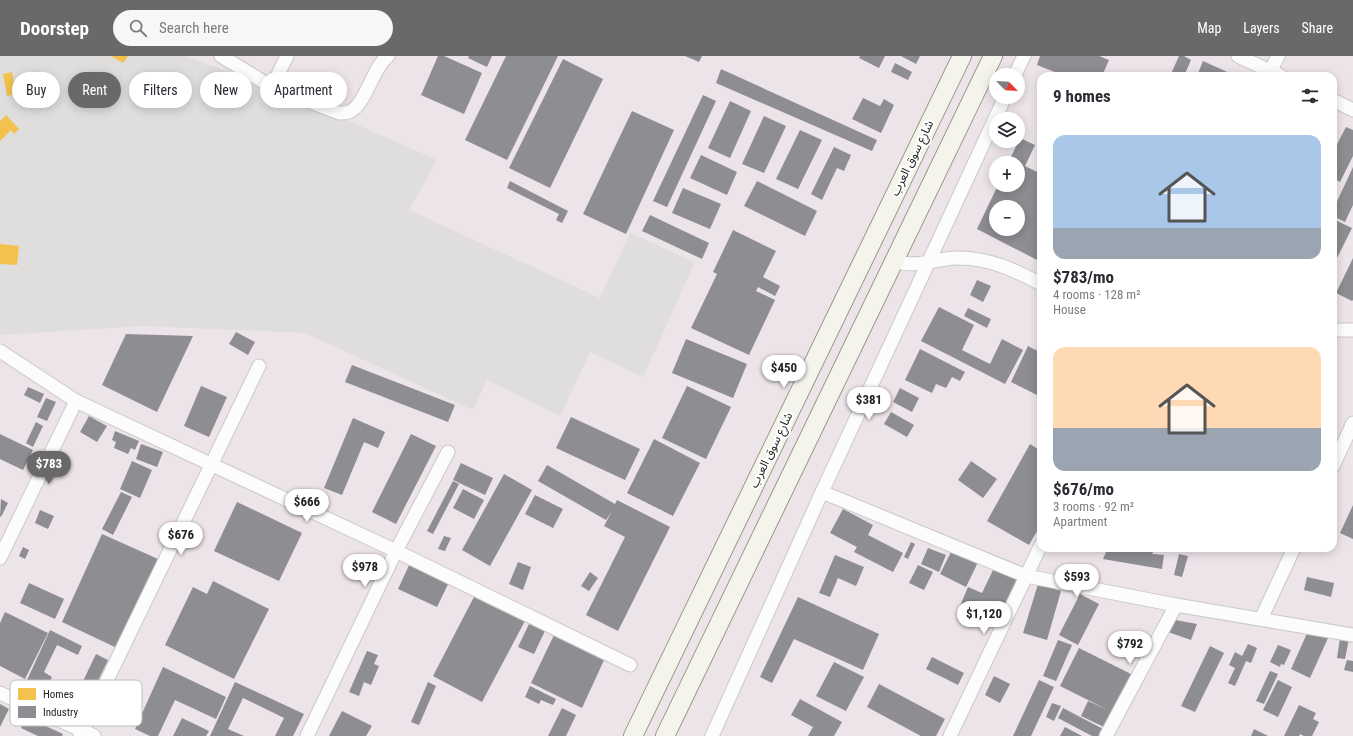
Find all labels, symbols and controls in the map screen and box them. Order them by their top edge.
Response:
search box [113,10,393,46]
text: Doorstep [20,17,89,40]
icon: search [127,17,149,39]
text: Search here [159,19,229,37]
text: Map [1197,20,1221,36]
text: Layers [1243,20,1280,36]
text: Share [1302,20,1333,36]
north arrow [989,68,1025,104]
map controls [989,68,1025,236]
chip: Buy [12,72,60,108]
chip: Rent [68,72,121,108]
chip: Filters [129,72,192,108]
chip: New [200,72,252,108]
chip: Apartment [260,72,347,108]
icon: filters [1299,85,1321,107]
text: 9 homes [1053,86,1111,106]
button: layers [989,112,1025,148]
street label: شارع سوق العرب [888,118,938,199]
button: + [989,156,1025,192]
icon: home [1151,161,1223,233]
button: − [989,200,1025,236]
text: $783/mo [1053,267,1114,287]
text: 4 rooms · 128 m² [1053,287,1140,302]
text: House [1053,302,1086,317]
pin: $450 [760,355,808,389]
text: $450 [771,360,797,375]
icon: home [1151,373,1223,445]
pin: $381 [845,387,893,421]
text: $381 [856,392,882,407]
street label: شارع سوق العرب [747,410,797,491]
pin: $783 [25,451,73,485]
text: $783 [36,456,62,471]
text: $676/mo [1053,479,1114,499]
pin: $666 [283,489,331,523]
text: $666 [294,494,320,509]
text: 3 rooms · 92 m² [1053,499,1134,514]
text: Apartment [1053,514,1107,529]
pin: $676 [157,522,205,556]
text: $676 [168,527,194,542]
pin: $978 [341,554,389,588]
text: $978 [352,559,378,574]
pin: $593 [1053,564,1101,598]
text: $593 [1064,569,1090,584]
pin: $1,120 [951,601,1017,635]
text: $1,120 [966,606,1002,621]
pin: $792 [1106,631,1154,665]
text: $792 [1117,636,1143,651]
legend [10,680,142,726]
text: Homes [43,688,74,701]
text: Industry [43,706,79,719]

